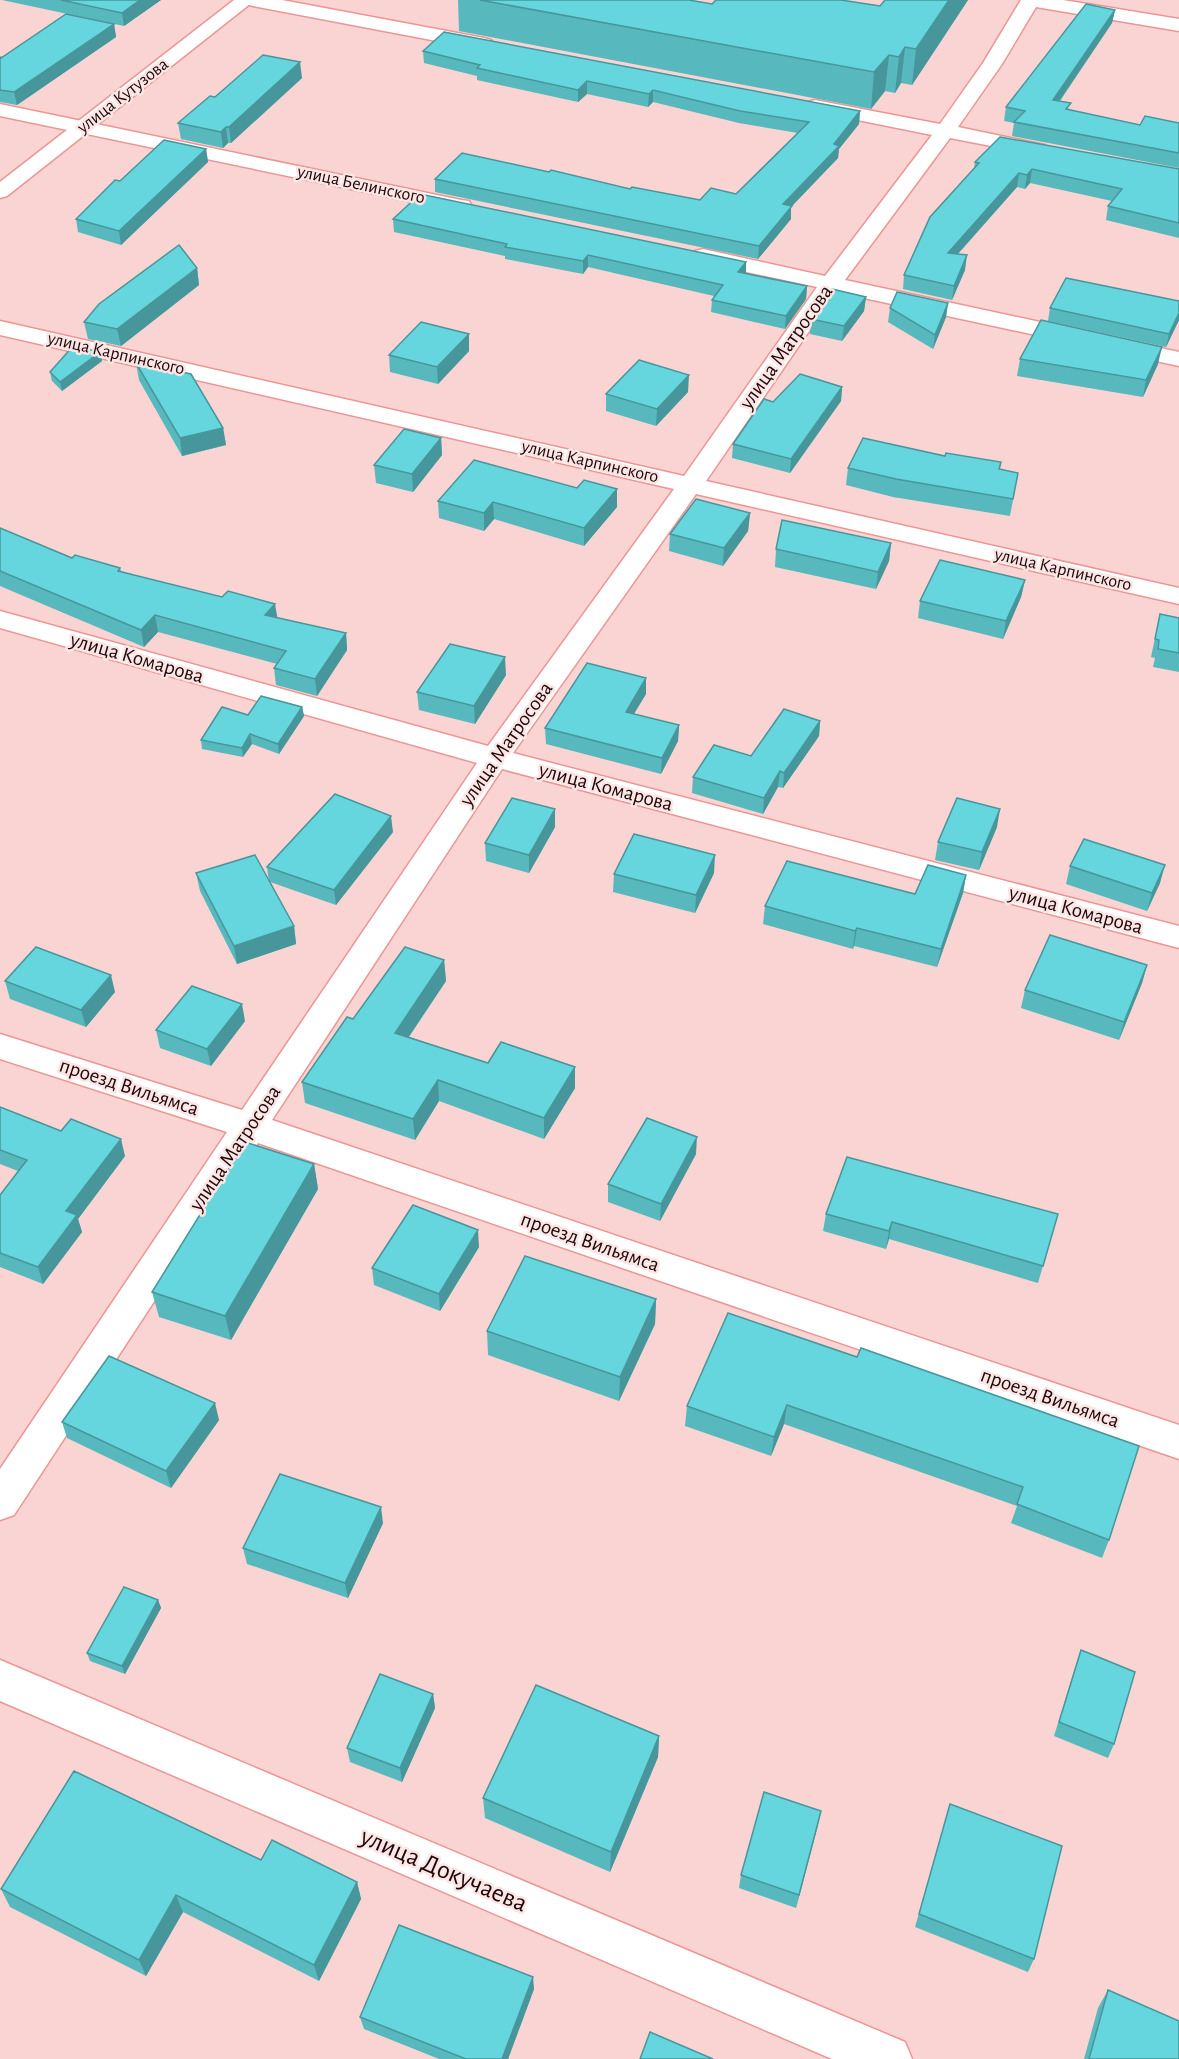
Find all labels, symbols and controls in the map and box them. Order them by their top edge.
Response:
street label: улица Кутузова [73,55,172,138]
street label: улица Белинского [295,162,426,207]
street label: улица Матросова [735,281,837,414]
street label: улица Карпинского [45,329,186,378]
street label: улица Карпинского [519,437,660,486]
street label: улица Карпинского [992,545,1133,594]
street label: улица Комарова [67,629,206,687]
street label: улица Матросова [455,678,557,811]
street label: улица Комарова [536,759,676,815]
street label: улица Комарова [1006,882,1146,938]
street label: проезд Вильямса [57,1055,202,1120]
street label: улица Матросова [185,1081,285,1215]
street label: проезд Вильямса [518,1208,662,1276]
street label: проезд Вильямса [978,1364,1122,1432]
street label: улица Докучаева [356,1823,531,1917]

